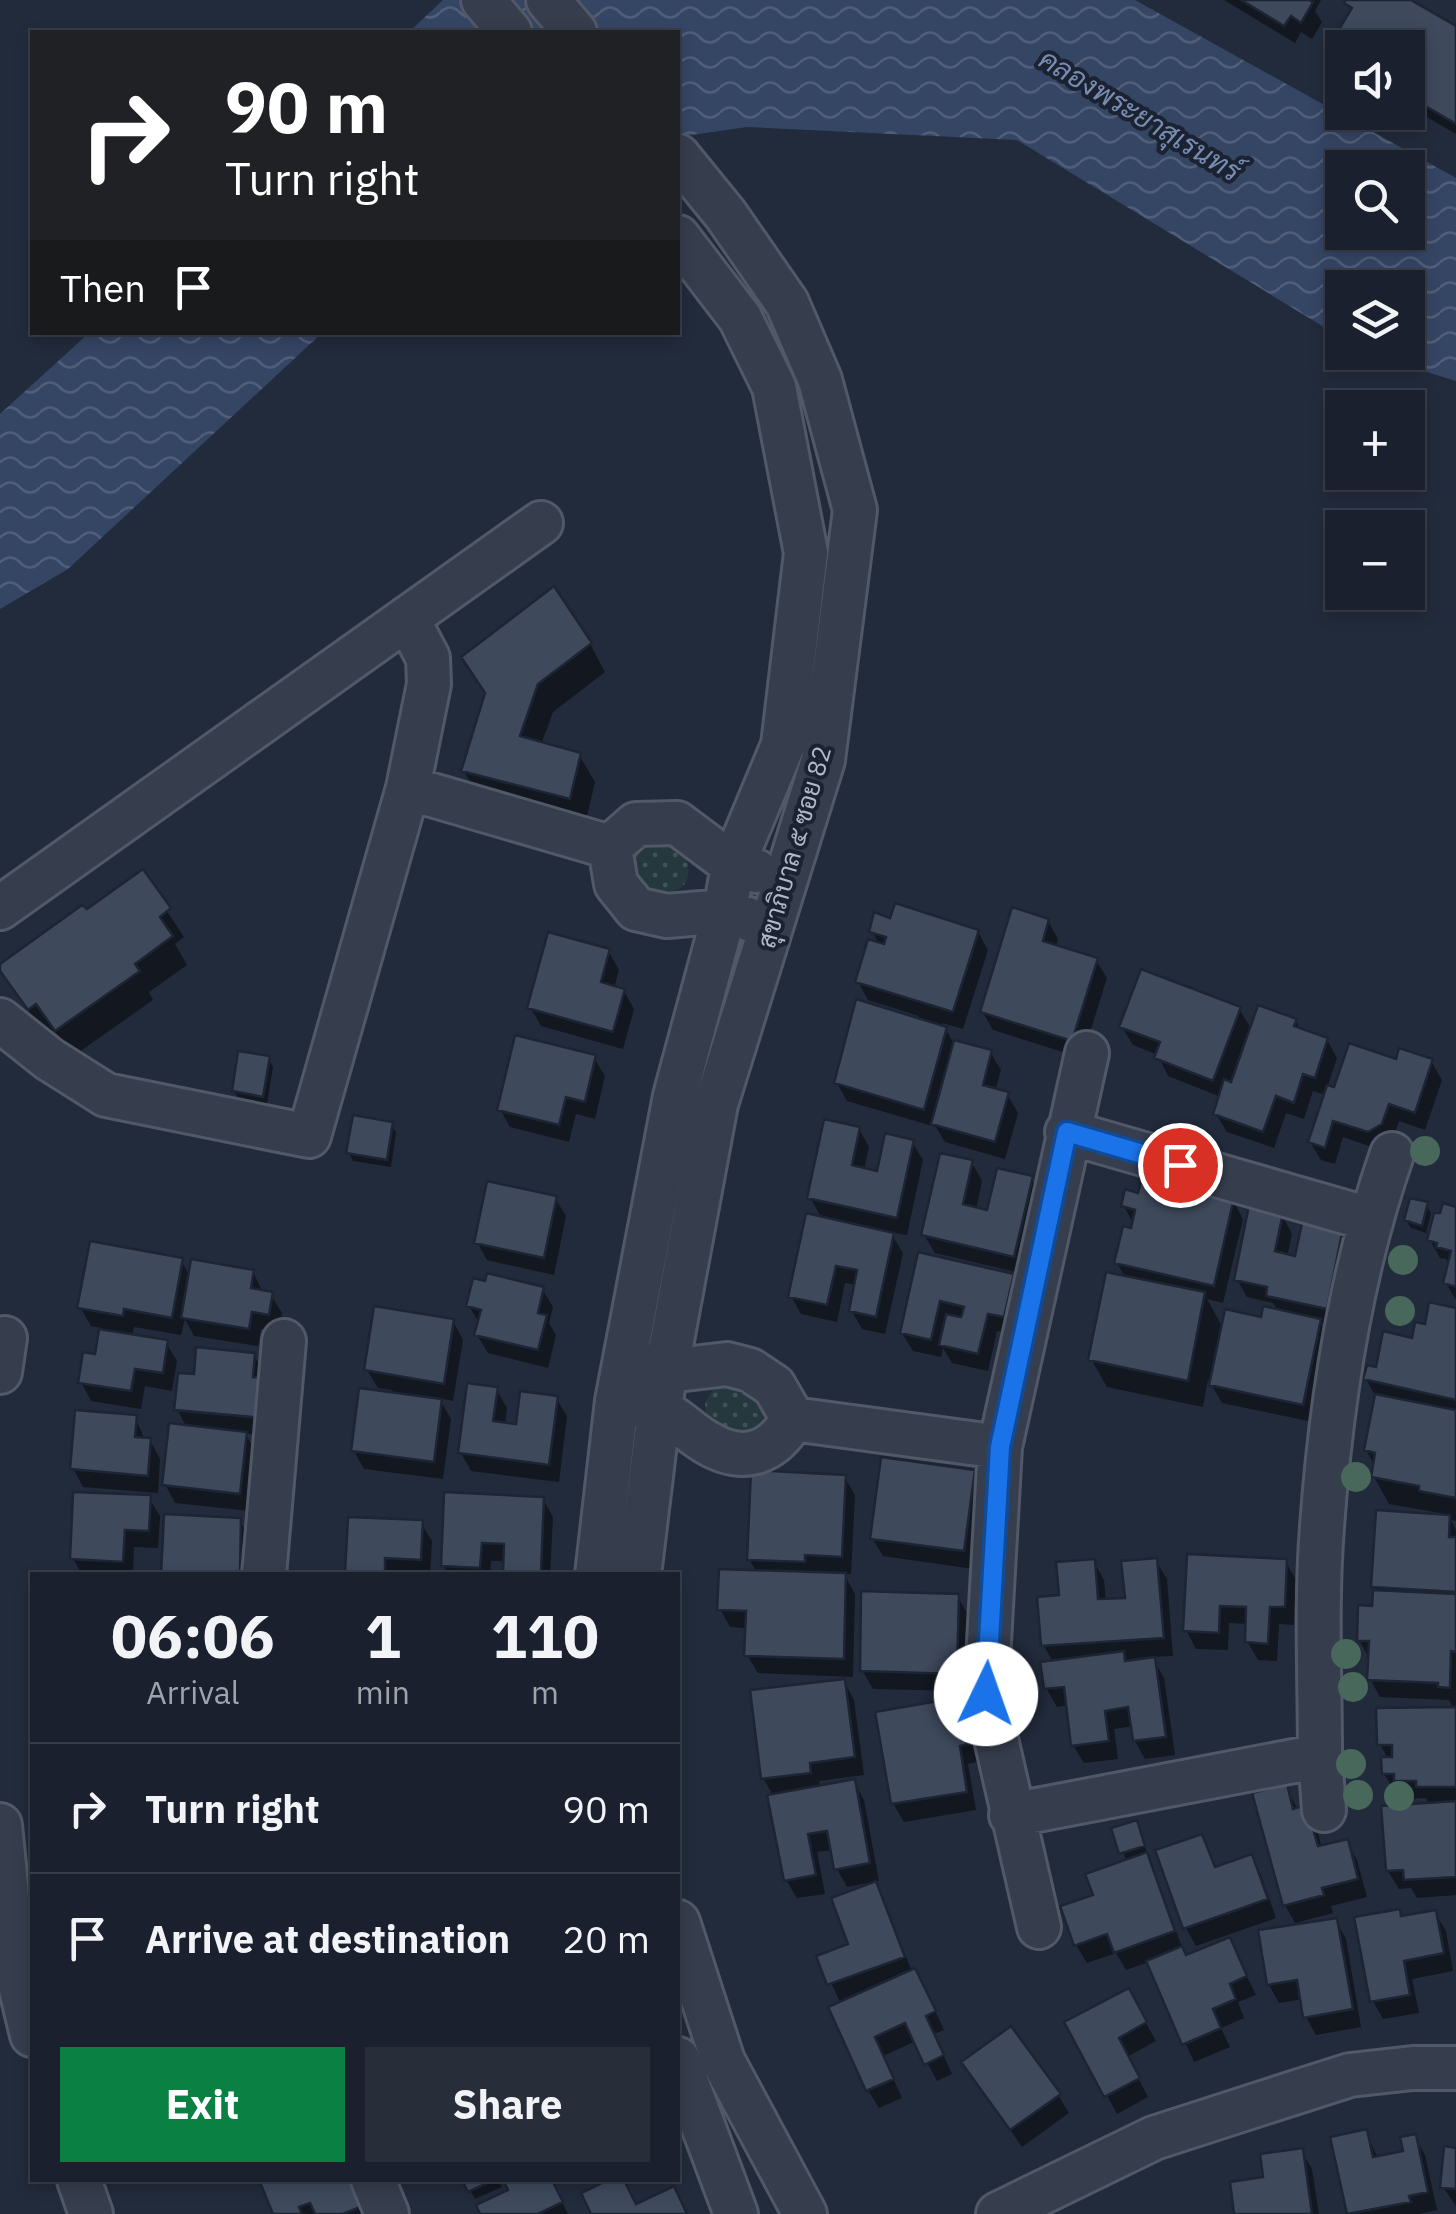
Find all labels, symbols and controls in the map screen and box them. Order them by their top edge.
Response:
map controls [1325,30,1425,610]
button: sound [1325,30,1425,130]
water label: คลองพระยาสุเรนทร์ [1032,40,1251,193]
text: 90 m [225,61,388,152]
icon: right [60,70,190,200]
text: Turn right [225,149,420,207]
button: search [1325,150,1425,250]
icon: arrive [166,260,221,315]
text: Then [60,263,146,312]
button: layers [1325,270,1425,370]
button: + [1325,390,1425,490]
button: − [1325,510,1425,610]
street label: สุขาภิบาล ๕ ซอย 82 [749,742,840,952]
pin [1138,1123,1223,1208]
icon: arrive [1153,1138,1208,1193]
text: 06:06 [111,1596,275,1675]
text: 1 [365,1596,401,1675]
text: 110 [491,1596,599,1675]
position arrow [934,1642,1038,1746]
text: Arrival [146,1671,240,1713]
text: min [356,1671,410,1713]
text: m [531,1671,559,1713]
icon: right [60,1781,115,1836]
text: Turn right [145,1784,320,1833]
text: 90 m [562,1784,650,1833]
icon: arrive [60,1911,115,1966]
text: Arrive at destination [145,1914,510,1963]
text: 20 m [562,1914,650,1963]
button: Exit [60,2047,345,2162]
button: Share [365,2047,650,2162]

